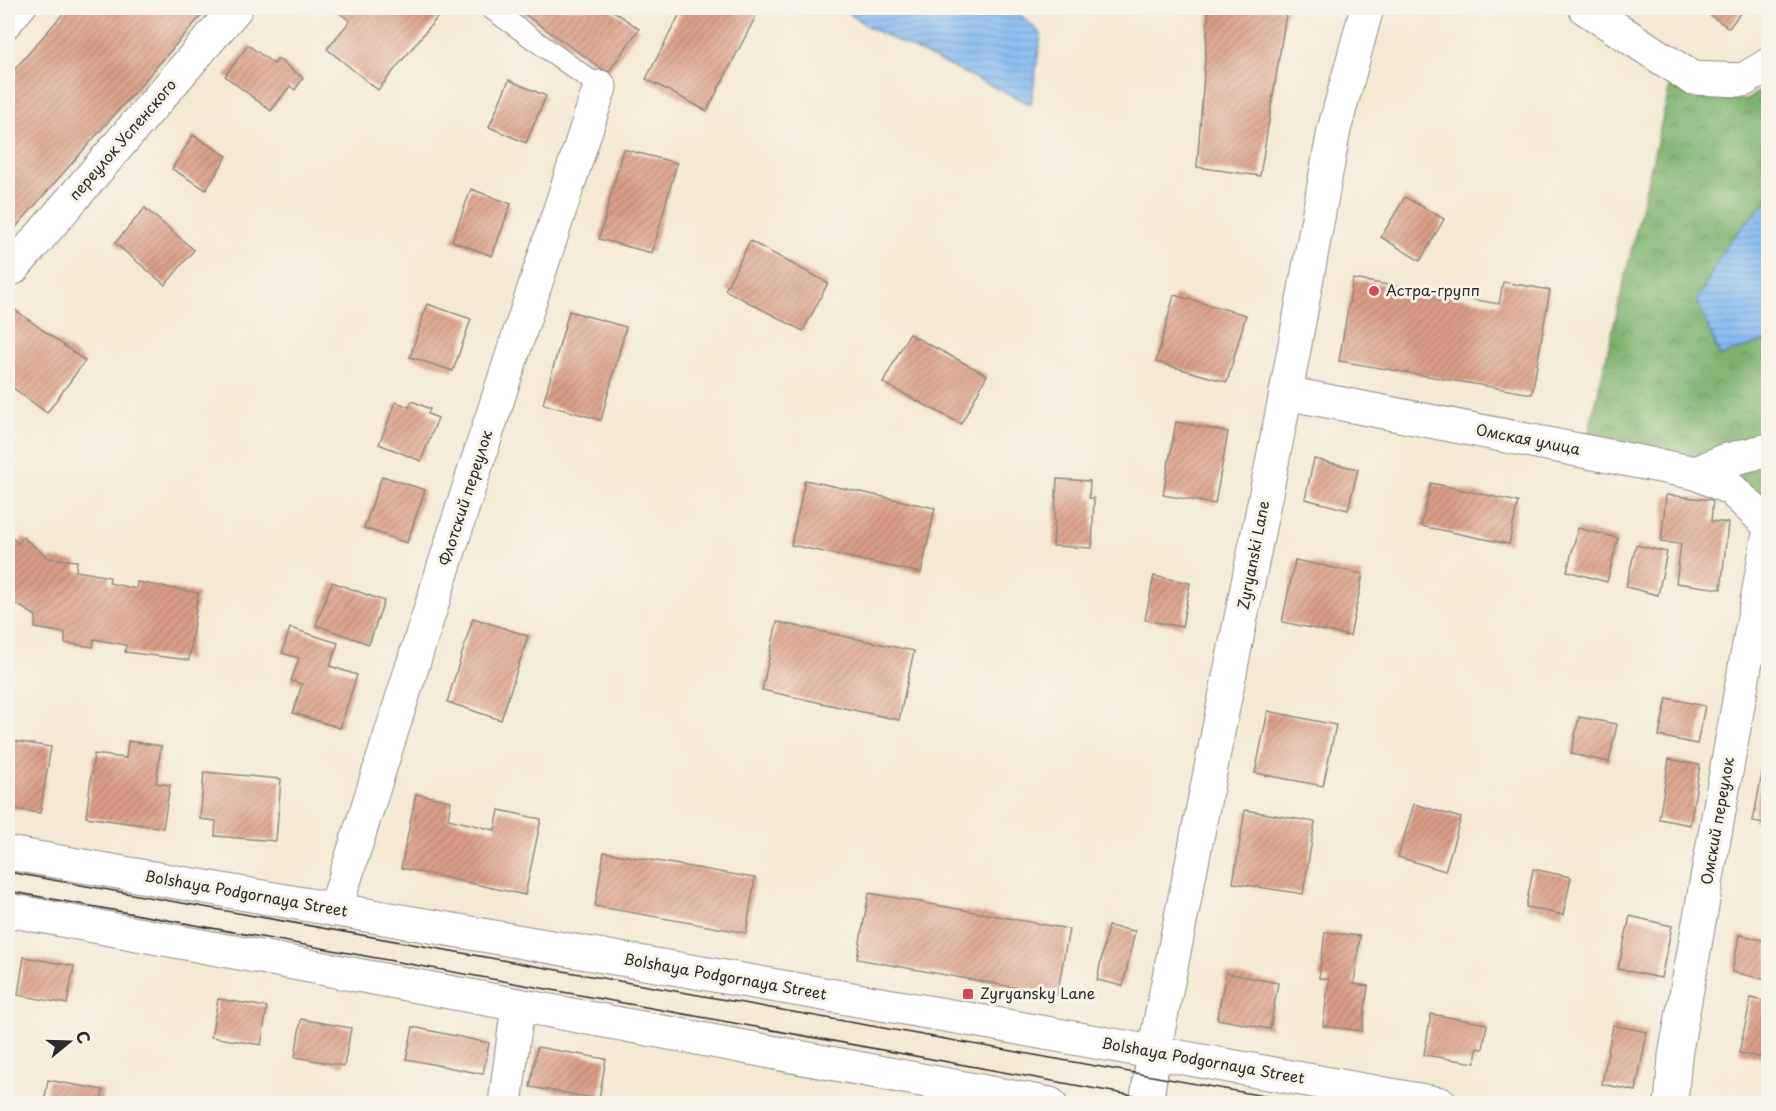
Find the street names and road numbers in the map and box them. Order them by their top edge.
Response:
street label: переулок Успенского [63,73,181,205]
street label: Омская улица [1474,417,1583,460]
street label: Флотский переулок [432,427,497,568]
street label: Zyryanski Lane [1231,498,1274,611]
street label: Омский переулок [1694,755,1739,886]
street label: Bolshaya Podgornaya Street [143,863,350,922]
street label: Bolshaya Podgornaya Street [622,946,829,1005]
street label: Bolshaya Podgornaya Street [1100,1030,1307,1089]

